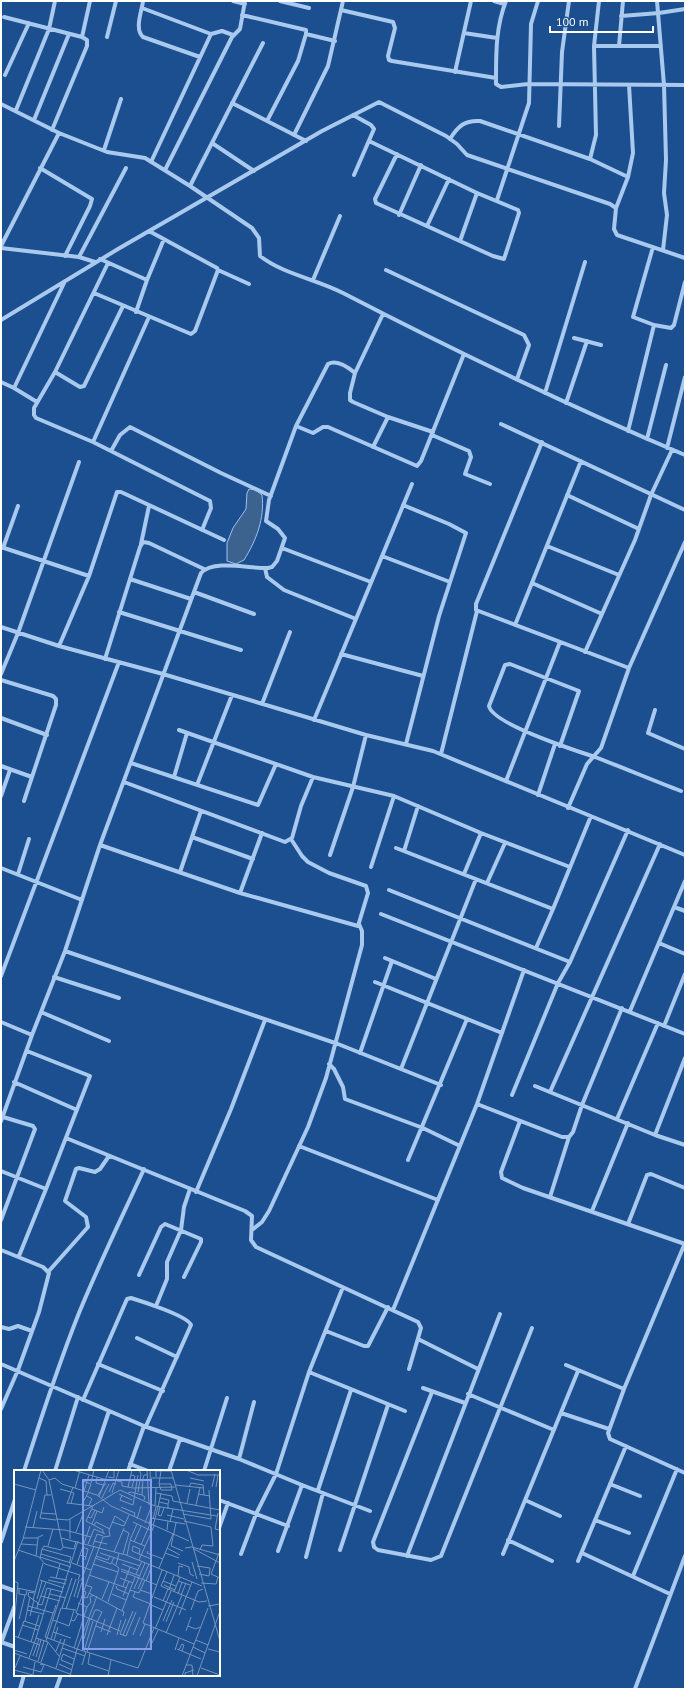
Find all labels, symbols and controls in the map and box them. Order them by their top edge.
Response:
scale bar [550,8,653,34]
text: 100 m [556,14,589,29]
inset map [14,1470,220,1676]

